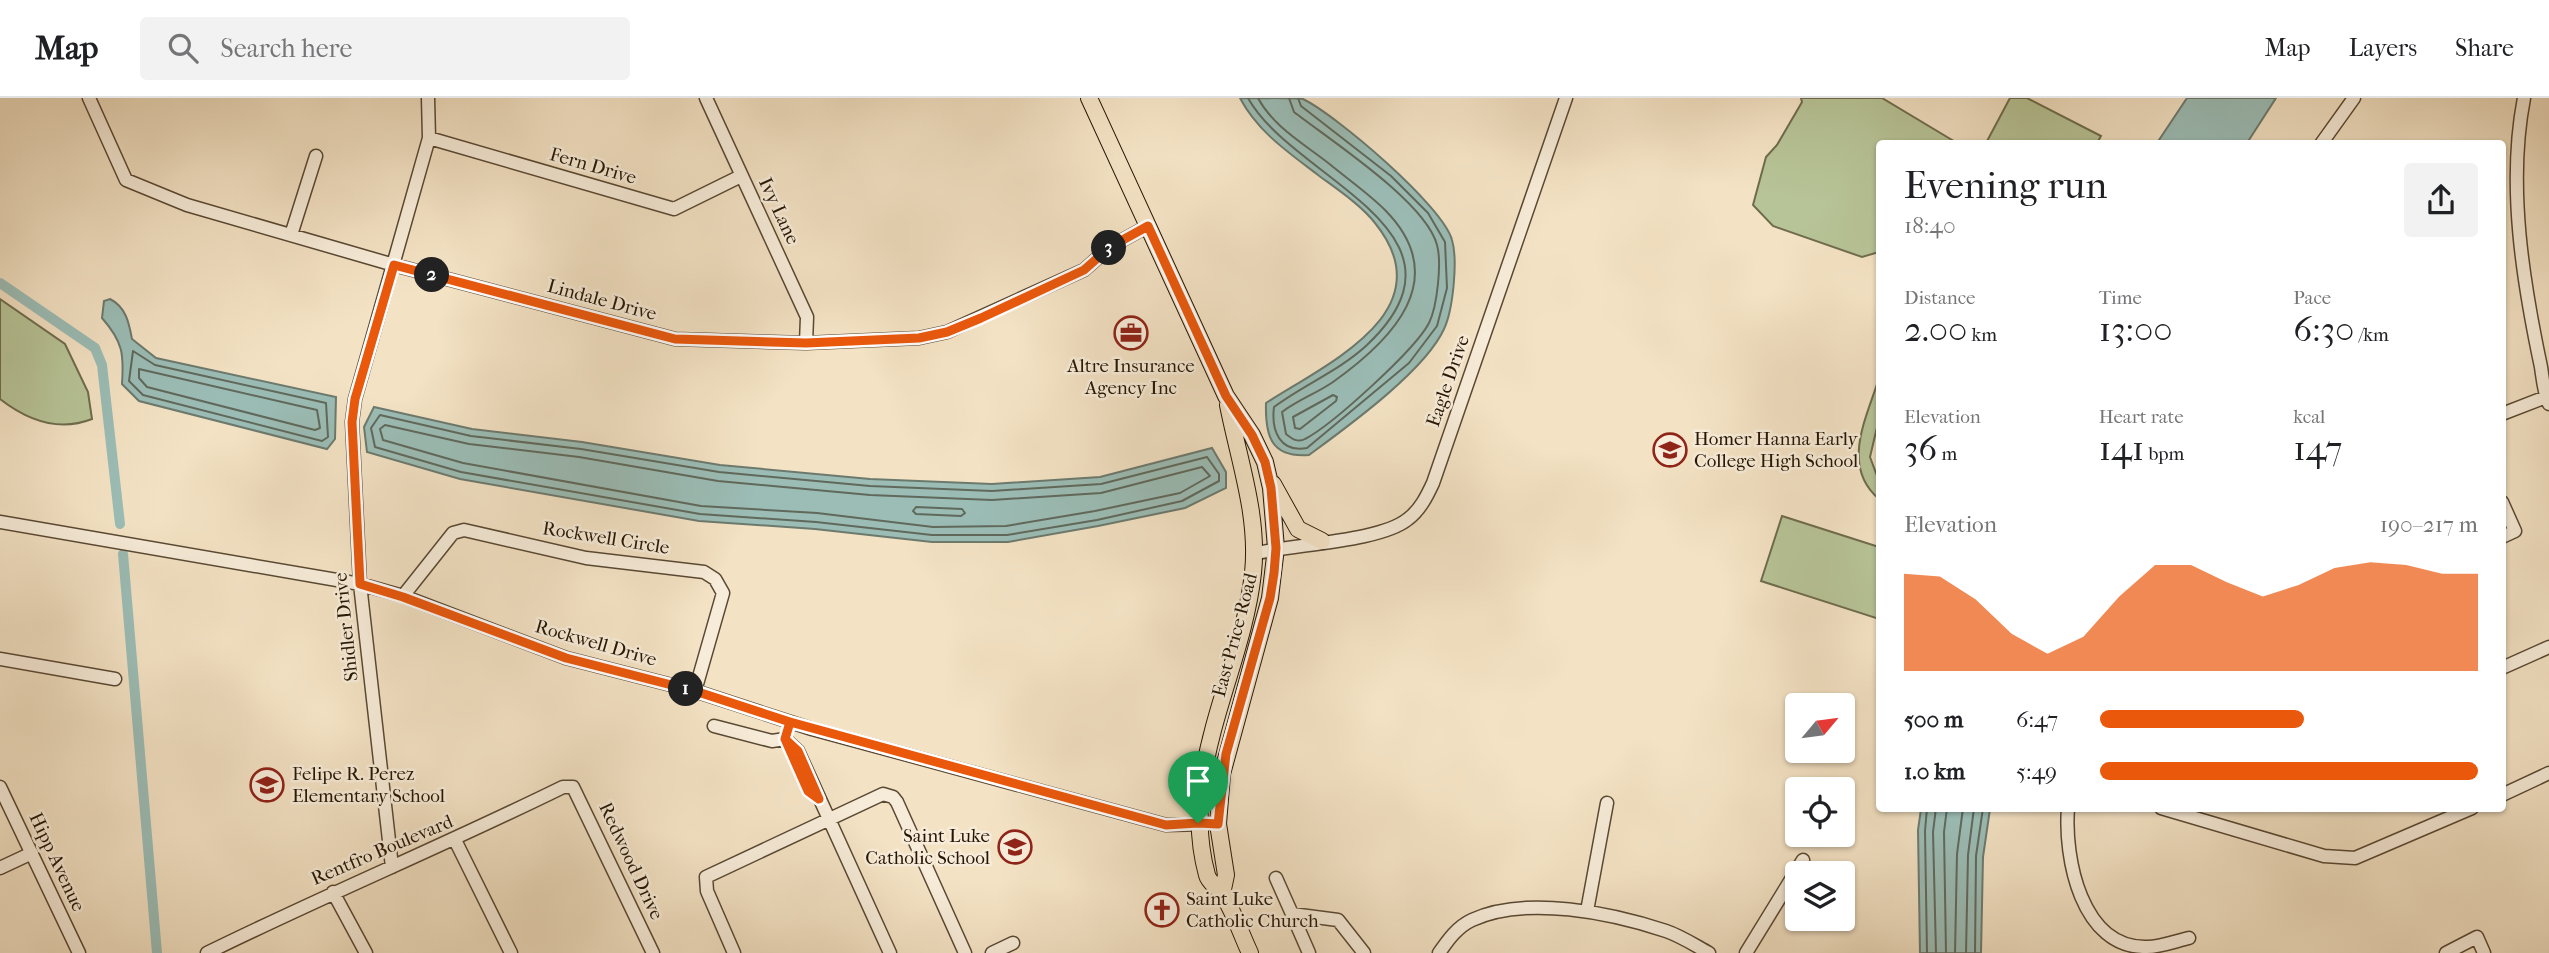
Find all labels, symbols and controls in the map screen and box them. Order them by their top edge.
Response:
search box [140,17,630,80]
text: Map [35,29,98,68]
icon: search [164,29,202,67]
text: Search here [220,33,352,64]
text: Map [2265,34,2311,62]
text: Layers [2349,34,2417,62]
text: Share [2455,34,2514,62]
street label: Fern Drive [547,143,639,189]
text: Evening run [1904,163,2107,208]
button: share [2404,163,2478,237]
street label: Ivy Lane [754,174,804,248]
text: 18:40 [1904,212,1956,239]
pin: 3 [1092,230,1126,266]
text: 3 [1105,236,1112,258]
pin: 2 [414,258,450,292]
text: 2 [427,263,436,285]
street label: Lindale Drive [545,275,659,325]
text: Distance [1904,287,1975,309]
text: Time [2099,287,2142,309]
text: Pace [2293,287,2331,309]
text: 2.00 [1904,309,1967,350]
text: 13:00 [2099,309,2173,350]
text: 6:30 [2293,309,2354,350]
office icon: Altre Insurance Agency Inc [1112,314,1150,352]
text: km [1967,324,1997,346]
text: /km [2354,324,2389,346]
street label: Eagle Drive [1422,332,1474,430]
place label: Altre Insurance Agency Inc [1066,355,1195,399]
text: Elevation [1904,406,1981,428]
text: Heart rate [2099,406,2184,428]
text: kcal [2293,406,2325,428]
place label: Homer Hanna Early College High School [1694,428,1859,472]
text: 36 [1904,428,1937,469]
text: 141 [2099,428,2144,469]
text: 147 [2293,428,2342,469]
school or university icon: Homer Hanna Early College High School [1651,431,1689,469]
text: m [1937,443,1957,465]
text: bpm [2144,443,2184,465]
text: Elevation [1904,511,1997,538]
text: 190–217 m [2380,511,2478,538]
street label: Rockwell Circle [541,517,671,559]
street label: East Price Road [1208,570,1262,699]
street label: Shidler Drive [329,571,363,683]
street label: Rockwell Drive [533,615,659,671]
pin: 1 [668,672,704,706]
text: 1 [682,677,689,699]
north arrow [1785,693,1855,763]
map controls [1785,693,1855,931]
text: 500 m [1904,706,1963,733]
text: 6:47 [2016,706,2058,733]
pin [1168,751,1228,823]
text: 1.0 km [1904,758,1965,785]
text: 5:49 [2016,758,2057,785]
icon: arrive [1179,762,1217,800]
place label: Felipe R. Perez Elementary School [292,763,445,807]
school or university icon: Felipe R. Perez Elementary School [248,766,286,804]
button: locate [1785,777,1855,847]
street label: Redwood Drive [594,799,668,923]
street label: Hipp Avenue [24,809,90,915]
street label: Rentfro Boulevard [308,810,457,890]
place label: Saint Luke Catholic School [865,825,990,869]
school or university icon: Saint Luke Catholic School [996,828,1034,866]
button: layers [1785,861,1855,931]
place label: Saint Luke Catholic Church [1186,888,1319,932]
church icon: Saint Luke Catholic Church [1143,891,1181,929]

